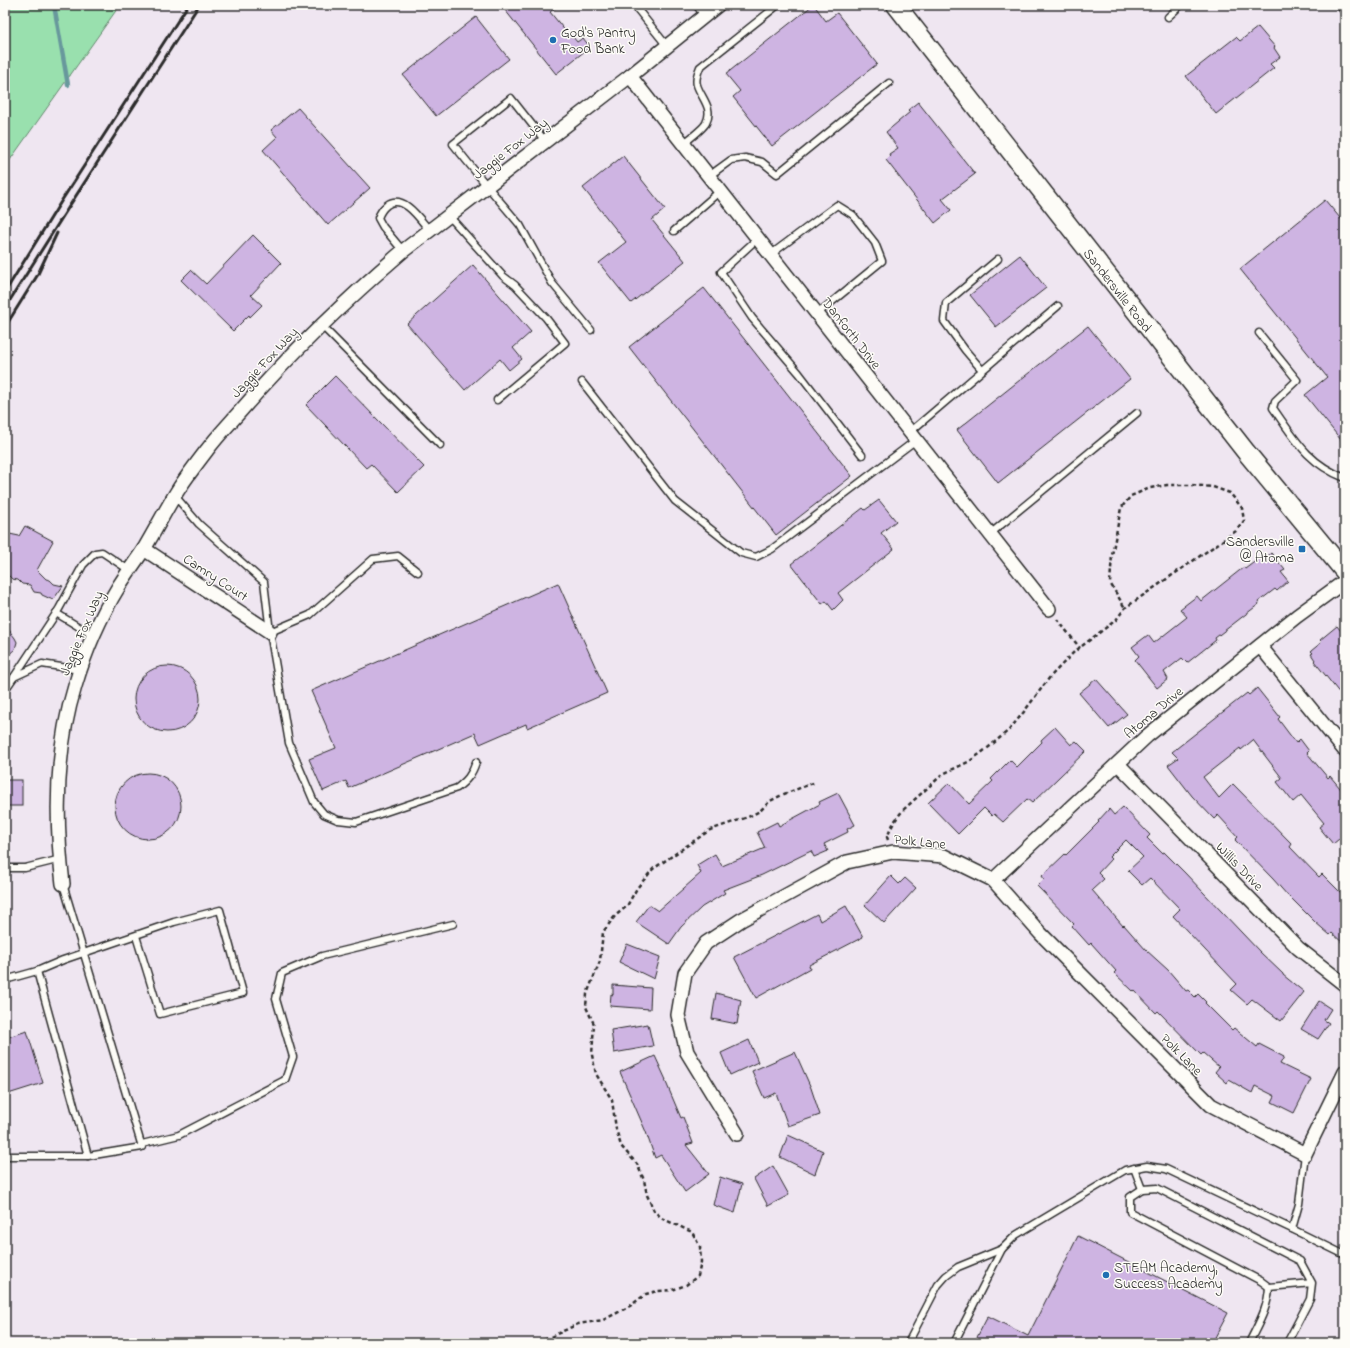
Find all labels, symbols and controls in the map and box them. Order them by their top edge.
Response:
place label: God's Pantry Food Bank [560,23,636,60]
marker: God's Pantry Food Bank [548,35,558,45]
street label: Jaggie Fox Way [469,113,554,186]
street label: Sandersville Road [1077,244,1157,338]
street label: Danforth Drive [815,293,886,375]
street label: Jaggie Fox Way [227,323,304,404]
place label: Sandersville @ Atoma [1226,532,1295,569]
marker: Sandersville @ Atoma [1297,544,1307,554]
street label: Camry Court [178,549,252,608]
street label: Jaggie Fox Way [55,588,111,680]
street label: Atoma Drive [1120,682,1189,744]
street label: Polk Lane [893,829,948,856]
street label: Willis Drive [1210,838,1268,897]
street label: Polk Lane [1155,1029,1207,1081]
place label: STEAM Academy, Success Academy [1114,1258,1223,1296]
marker: STEAM Academy, Success Academy [1101,1270,1111,1280]

